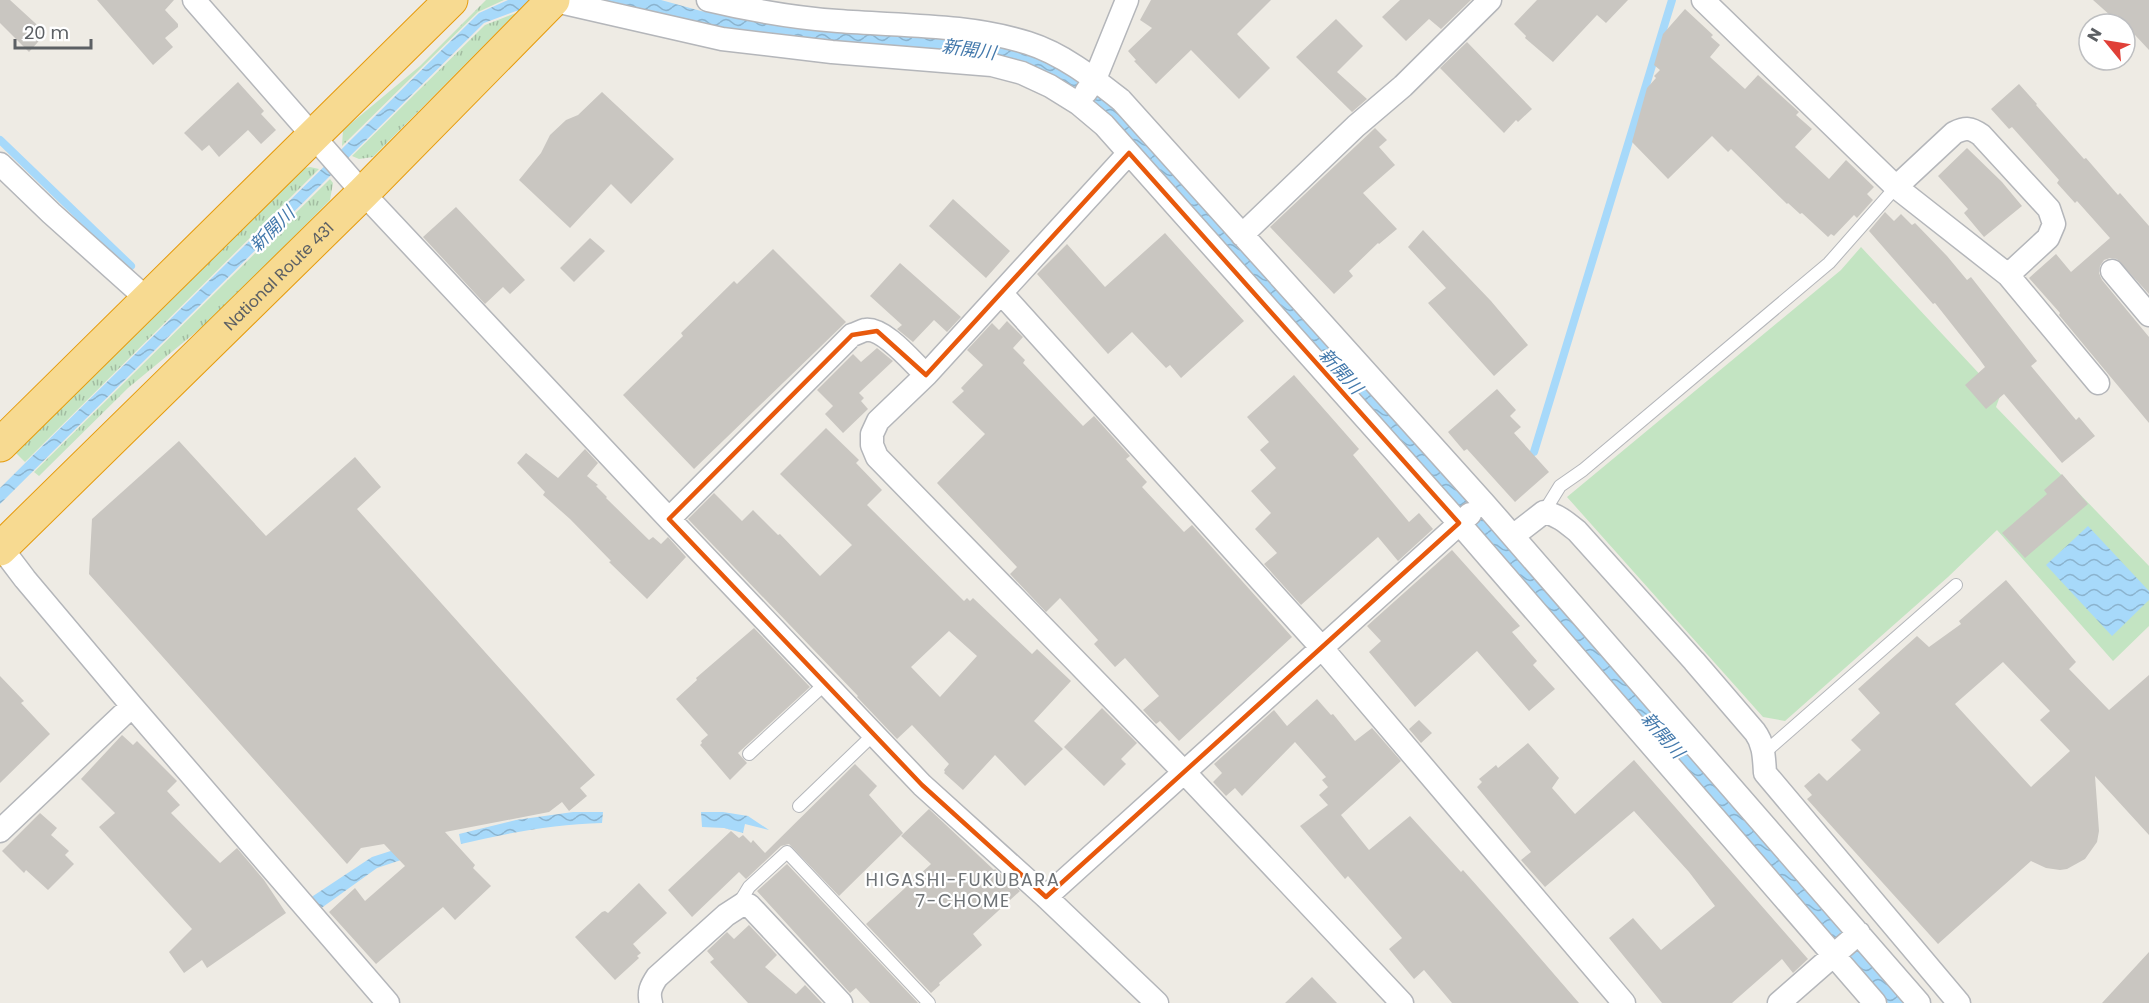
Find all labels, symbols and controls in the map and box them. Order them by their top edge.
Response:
scale bar [15,12,92,50]
north arrow [2077,12,2137,72]
text: 20 m [24,20,69,45]
text: N [2081,24,2107,46]
water label: 新開川 [941,33,999,65]
water label: 新開川 [244,200,301,257]
street label: National Route 431 [218,216,339,335]
water label: 新開川 [1314,343,1370,401]
water label: 新開川 [1636,706,1691,765]
district label: HIGASHI-FUKUBARA 7-CHOME [866,867,1060,913]

